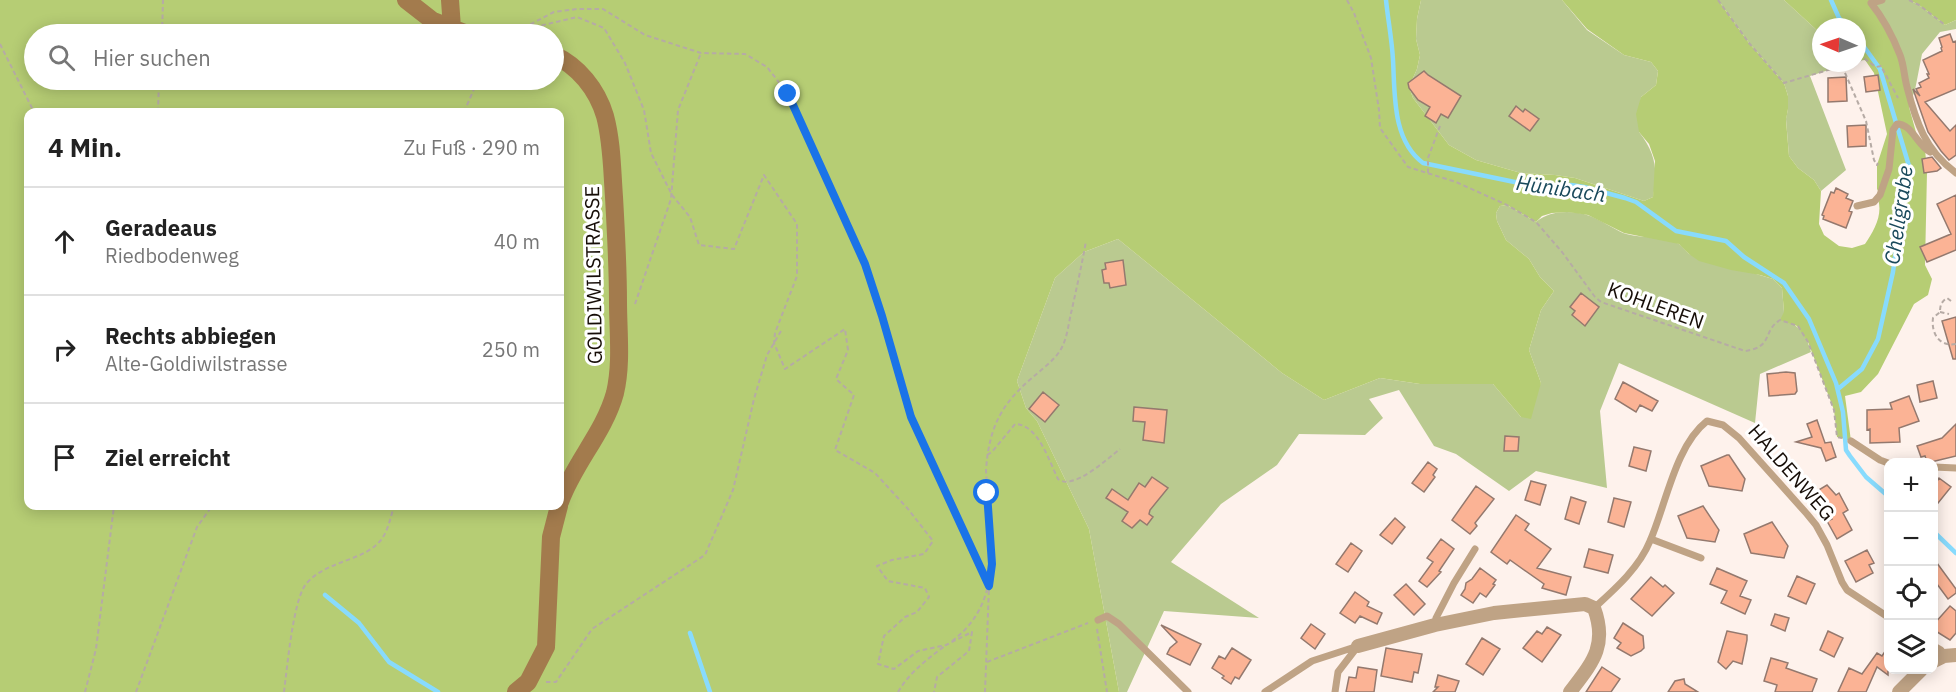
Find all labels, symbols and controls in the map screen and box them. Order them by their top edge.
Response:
north arrow [1812,18,1866,72]
search box [24,24,564,90]
icon: search [45,41,78,74]
text: Hier suchen [93,43,211,72]
route end [774,80,800,106]
text: 4 Min. [48,130,122,164]
text: Zu Fuß · 290 m [403,134,540,161]
water label: Cheligrabe [1877,164,1919,266]
water label: Hünibach [1515,168,1607,208]
street label: GOLDIWILSTRASSE [578,186,608,364]
text: Geradeaus [105,213,217,242]
icon: ahead [48,225,81,258]
text: 40 m [494,228,540,255]
text: Riedbodenweg [105,242,239,269]
street label: KOHLEREN [1604,275,1708,335]
text: Rechts abbiegen [105,321,276,350]
icon: right [48,333,81,366]
text: 250 m [482,336,540,363]
text: Alte-Goldiwilstrasse [105,350,287,377]
street label: HALDENWEG [1743,418,1841,526]
icon: arrive [48,441,81,474]
text: Ziel erreicht [105,443,230,472]
map controls [1884,458,1938,674]
button: + [1884,458,1938,512]
route start [973,479,999,505]
button: − [1884,512,1938,566]
button: locate [1884,566,1938,620]
button: layers [1884,620,1938,674]

